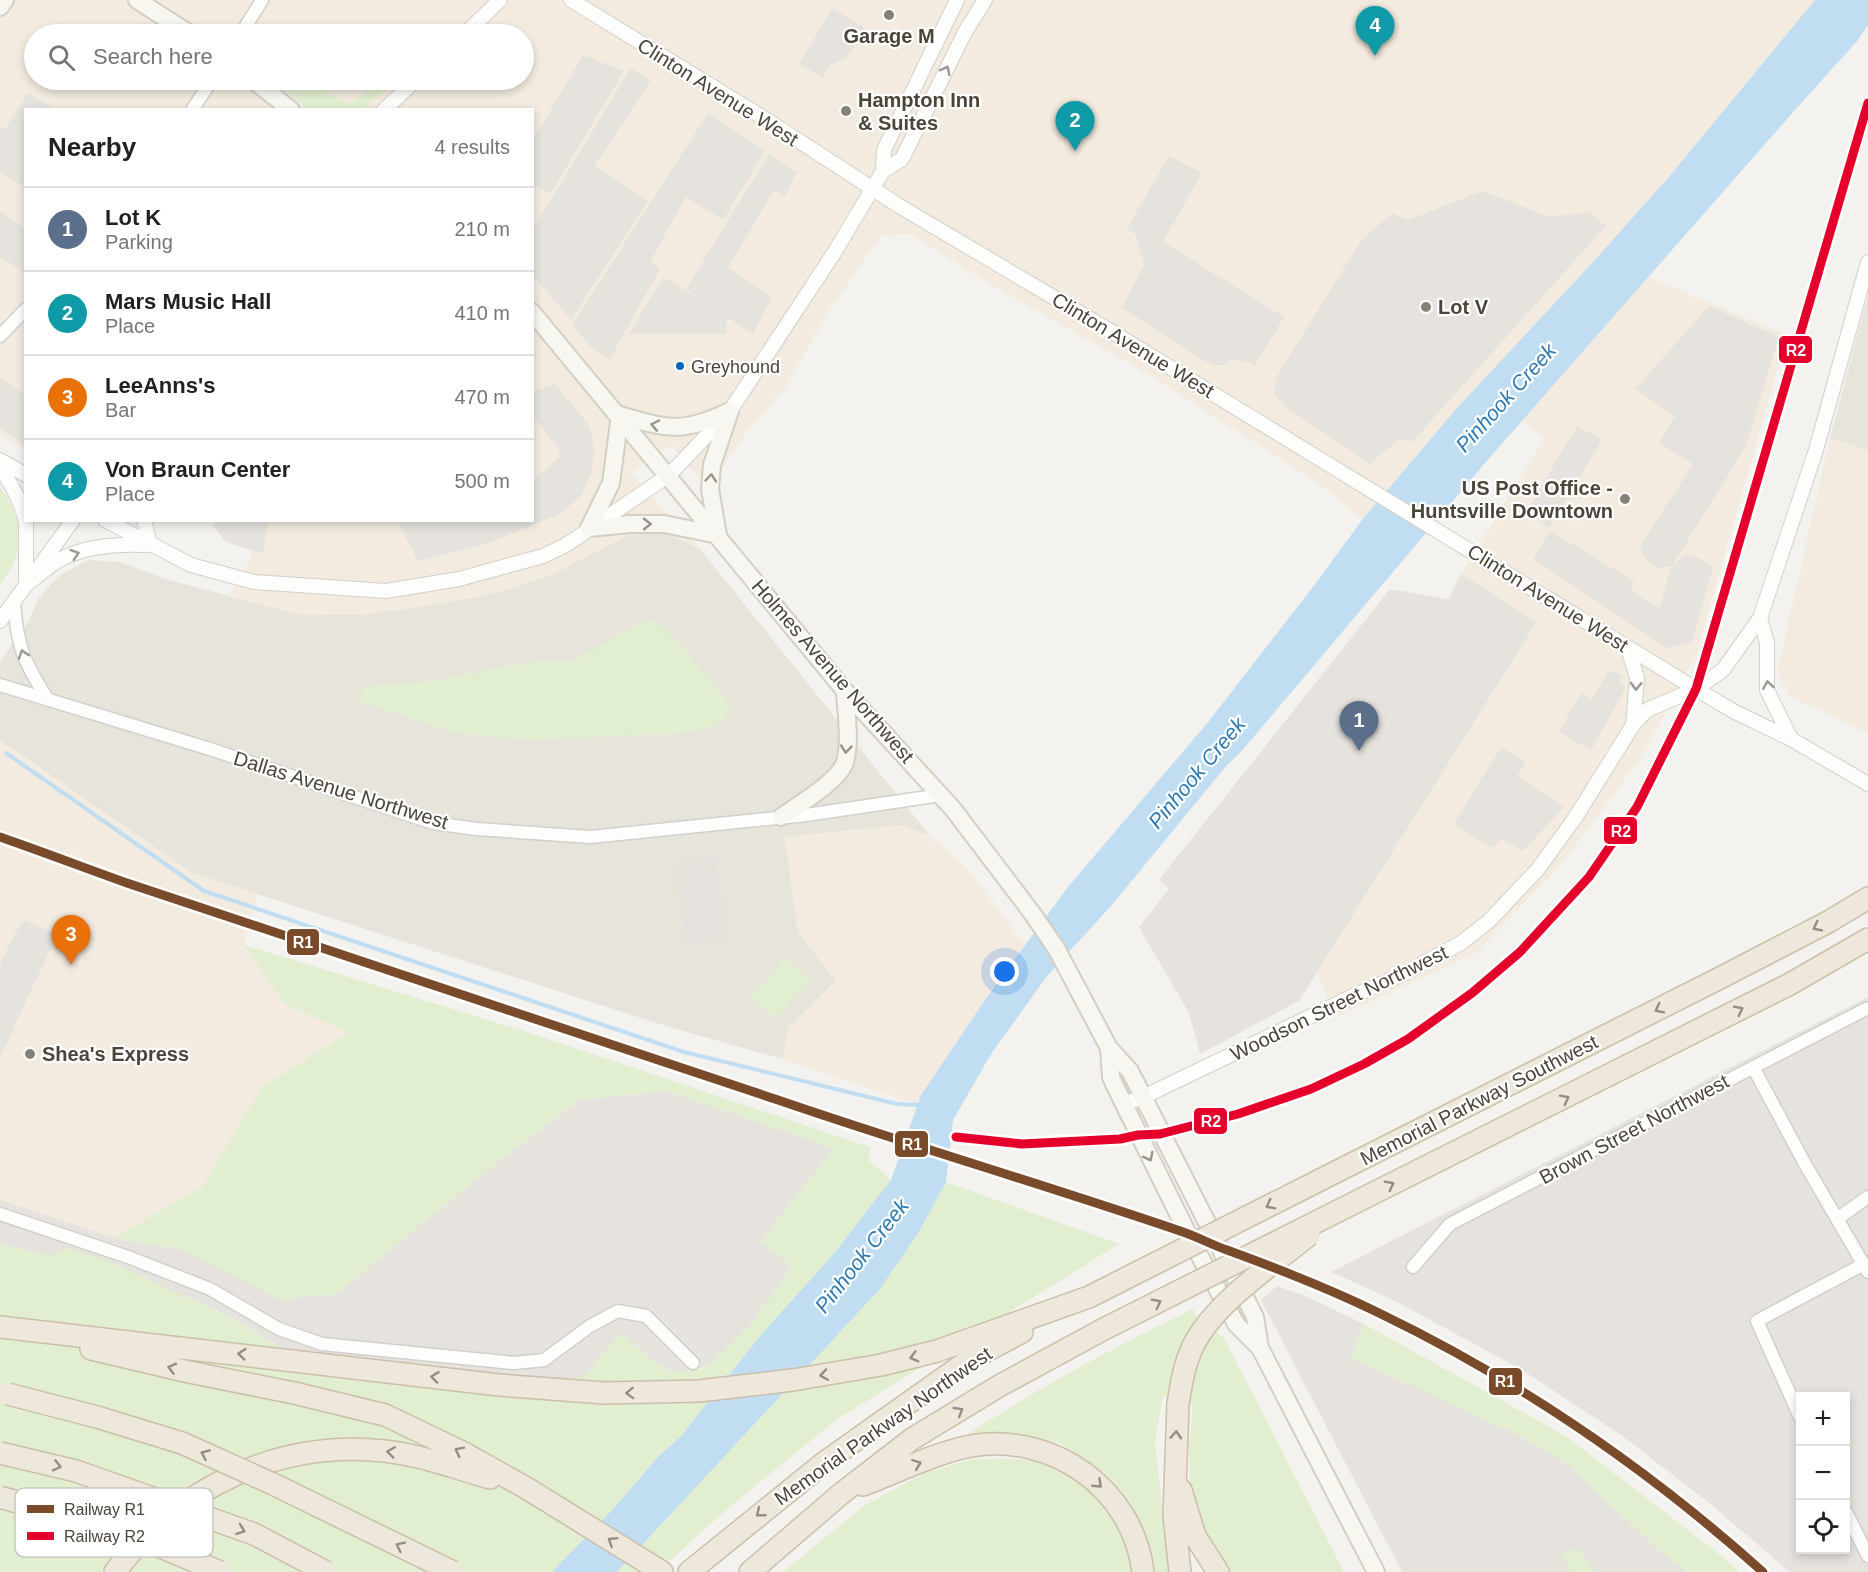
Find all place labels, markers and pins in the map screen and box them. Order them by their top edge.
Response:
pin: 4 [1356,7,1394,56]
marker: Garage M [882,8,896,22]
place label: Garage M [843,25,935,47]
place label: Hampton Inn & Suites [858,89,980,134]
pin: 2 [1056,102,1094,151]
marker: Hampton Inn & Suites [839,104,853,118]
place label: Lot V [1438,296,1489,318]
marker: Lot V [1419,300,1433,314]
place label: Greyhound [691,357,780,377]
marker: Greyhound [674,360,686,372]
place label: US Post Office - Huntsville Downtown [1411,477,1613,522]
marker: US Post Office - Huntsville Downtown [1618,492,1632,506]
pin: 1 [1340,702,1378,751]
pin: 3 [52,916,90,965]
place label: Shea's Express [42,1043,189,1065]
marker: Shea's Express [23,1047,37,1061]

